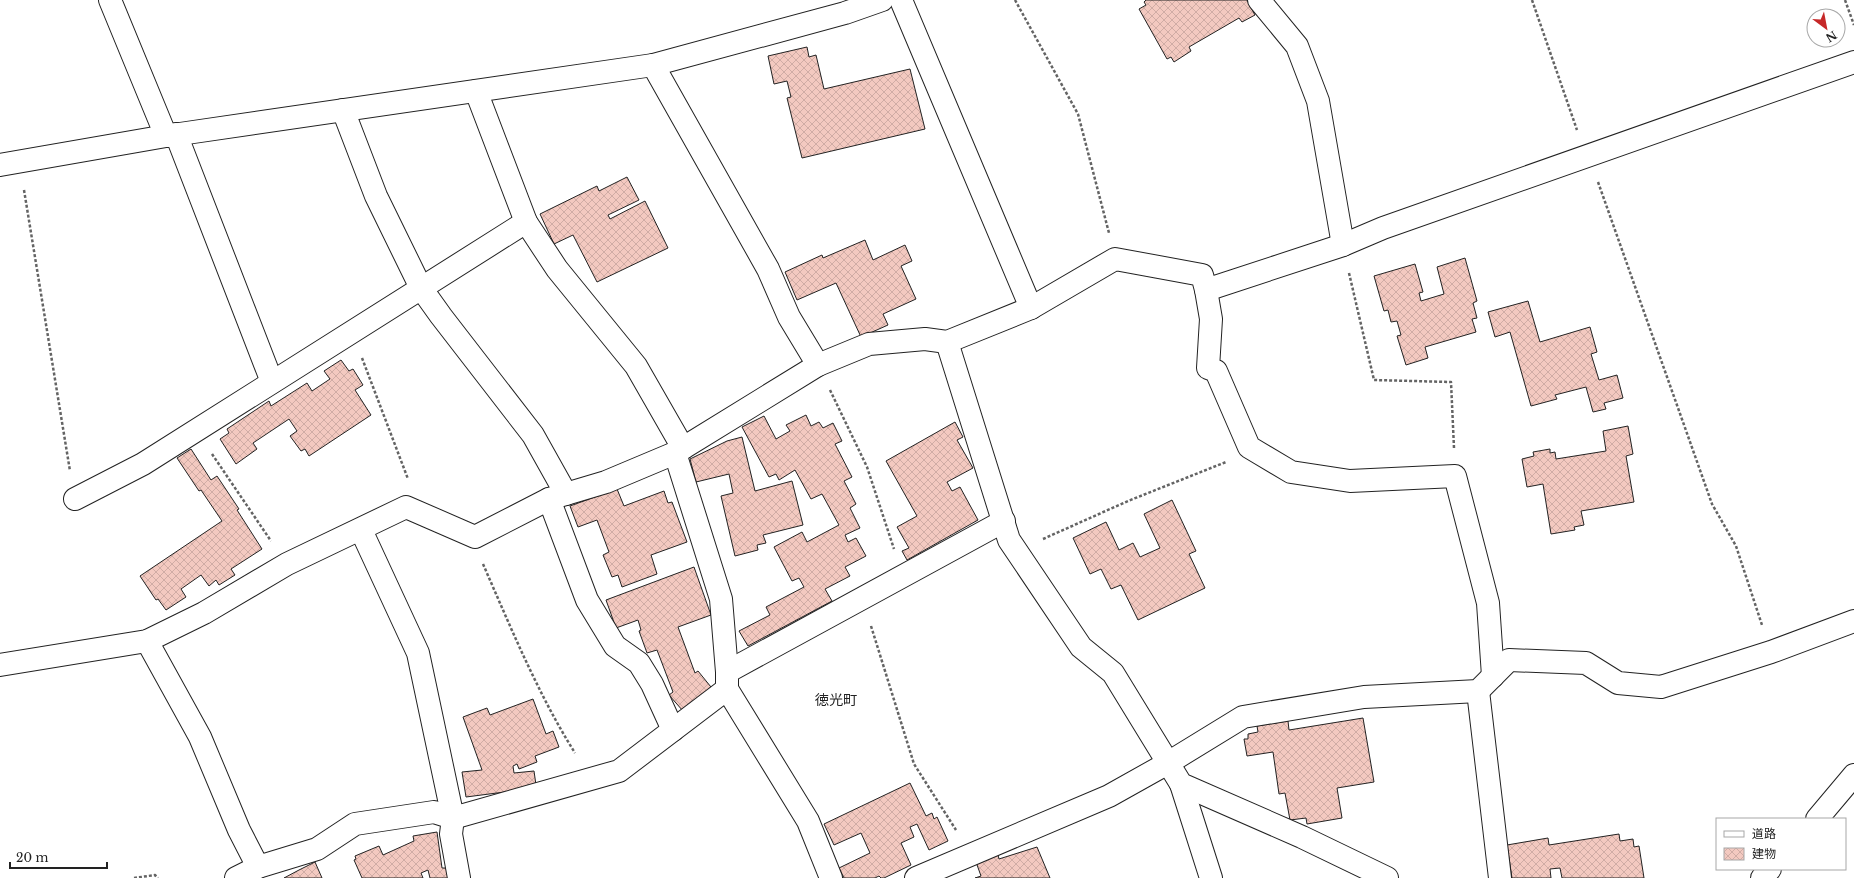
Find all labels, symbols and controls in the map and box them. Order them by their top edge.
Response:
north arrow [1806,8,1846,48]
text: N [1823,28,1839,46]
district label: 徳光町 [815,691,857,709]
legend [1716,818,1846,870]
text: 道路 [1752,826,1776,841]
scale bar [10,844,107,870]
text: 建物 [1752,846,1776,861]
text: 20 m [16,850,48,865]

